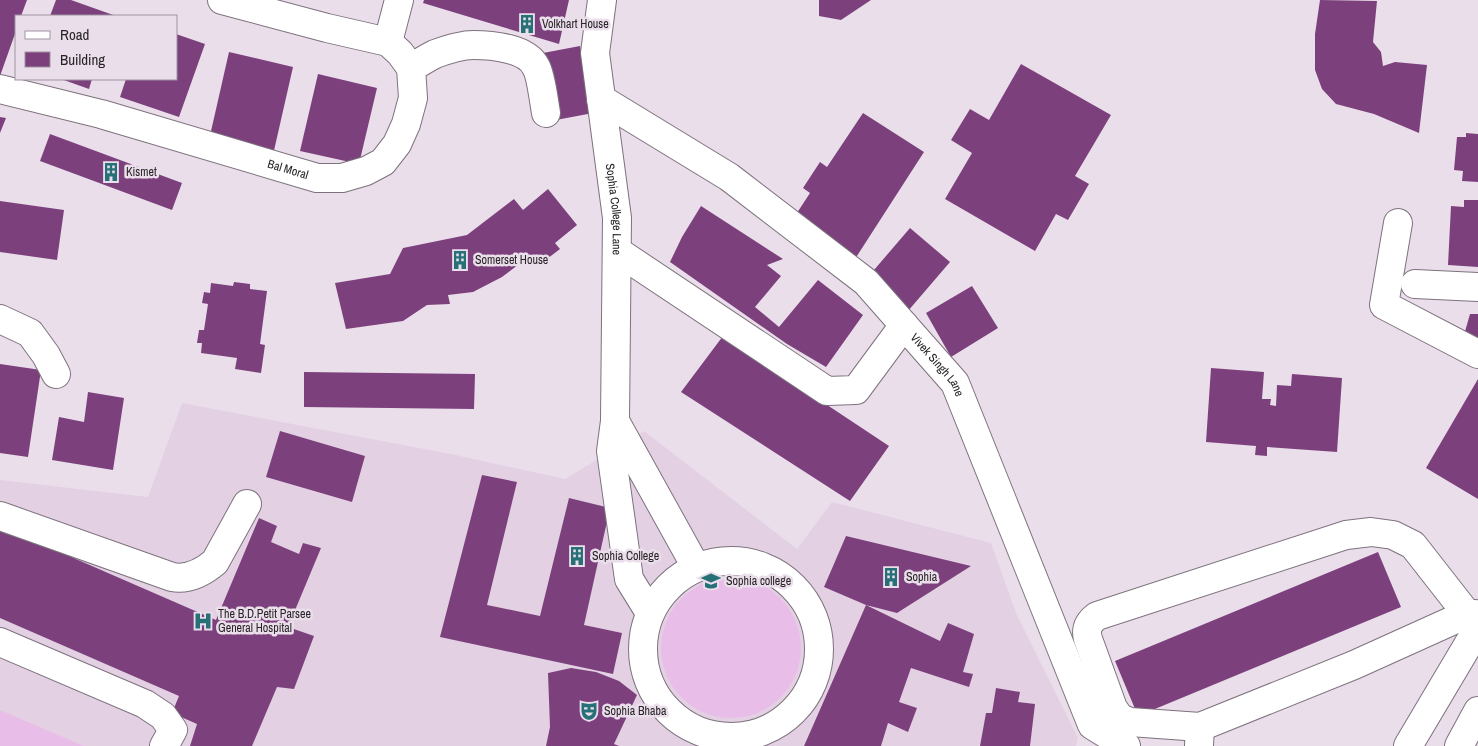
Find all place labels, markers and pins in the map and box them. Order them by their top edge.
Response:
building icon: Volkhart House [516,13,538,35]
place label: Volkhart House [542,16,609,32]
building icon: Kismet [100,161,122,183]
place label: Kismet [126,164,157,180]
building icon: Somerset House [449,249,471,271]
place label: Somerset House [475,252,548,268]
building icon: Sophia College [566,545,588,567]
place label: Sophia College [592,548,659,564]
building icon: Sophia [880,566,902,588]
place label: Sophia [906,569,938,585]
school or university icon: Sophia college [700,570,722,592]
place label: Sophia college [726,573,791,589]
place label: The B.D.Petit Parsee General Hospital [218,606,311,636]
hospital icon: The B.D.Petit Parsee General Hospital [192,610,214,632]
theatre icon: Sophia Bhaba [578,700,600,722]
place label: Sophia Bhaba [604,703,667,719]

